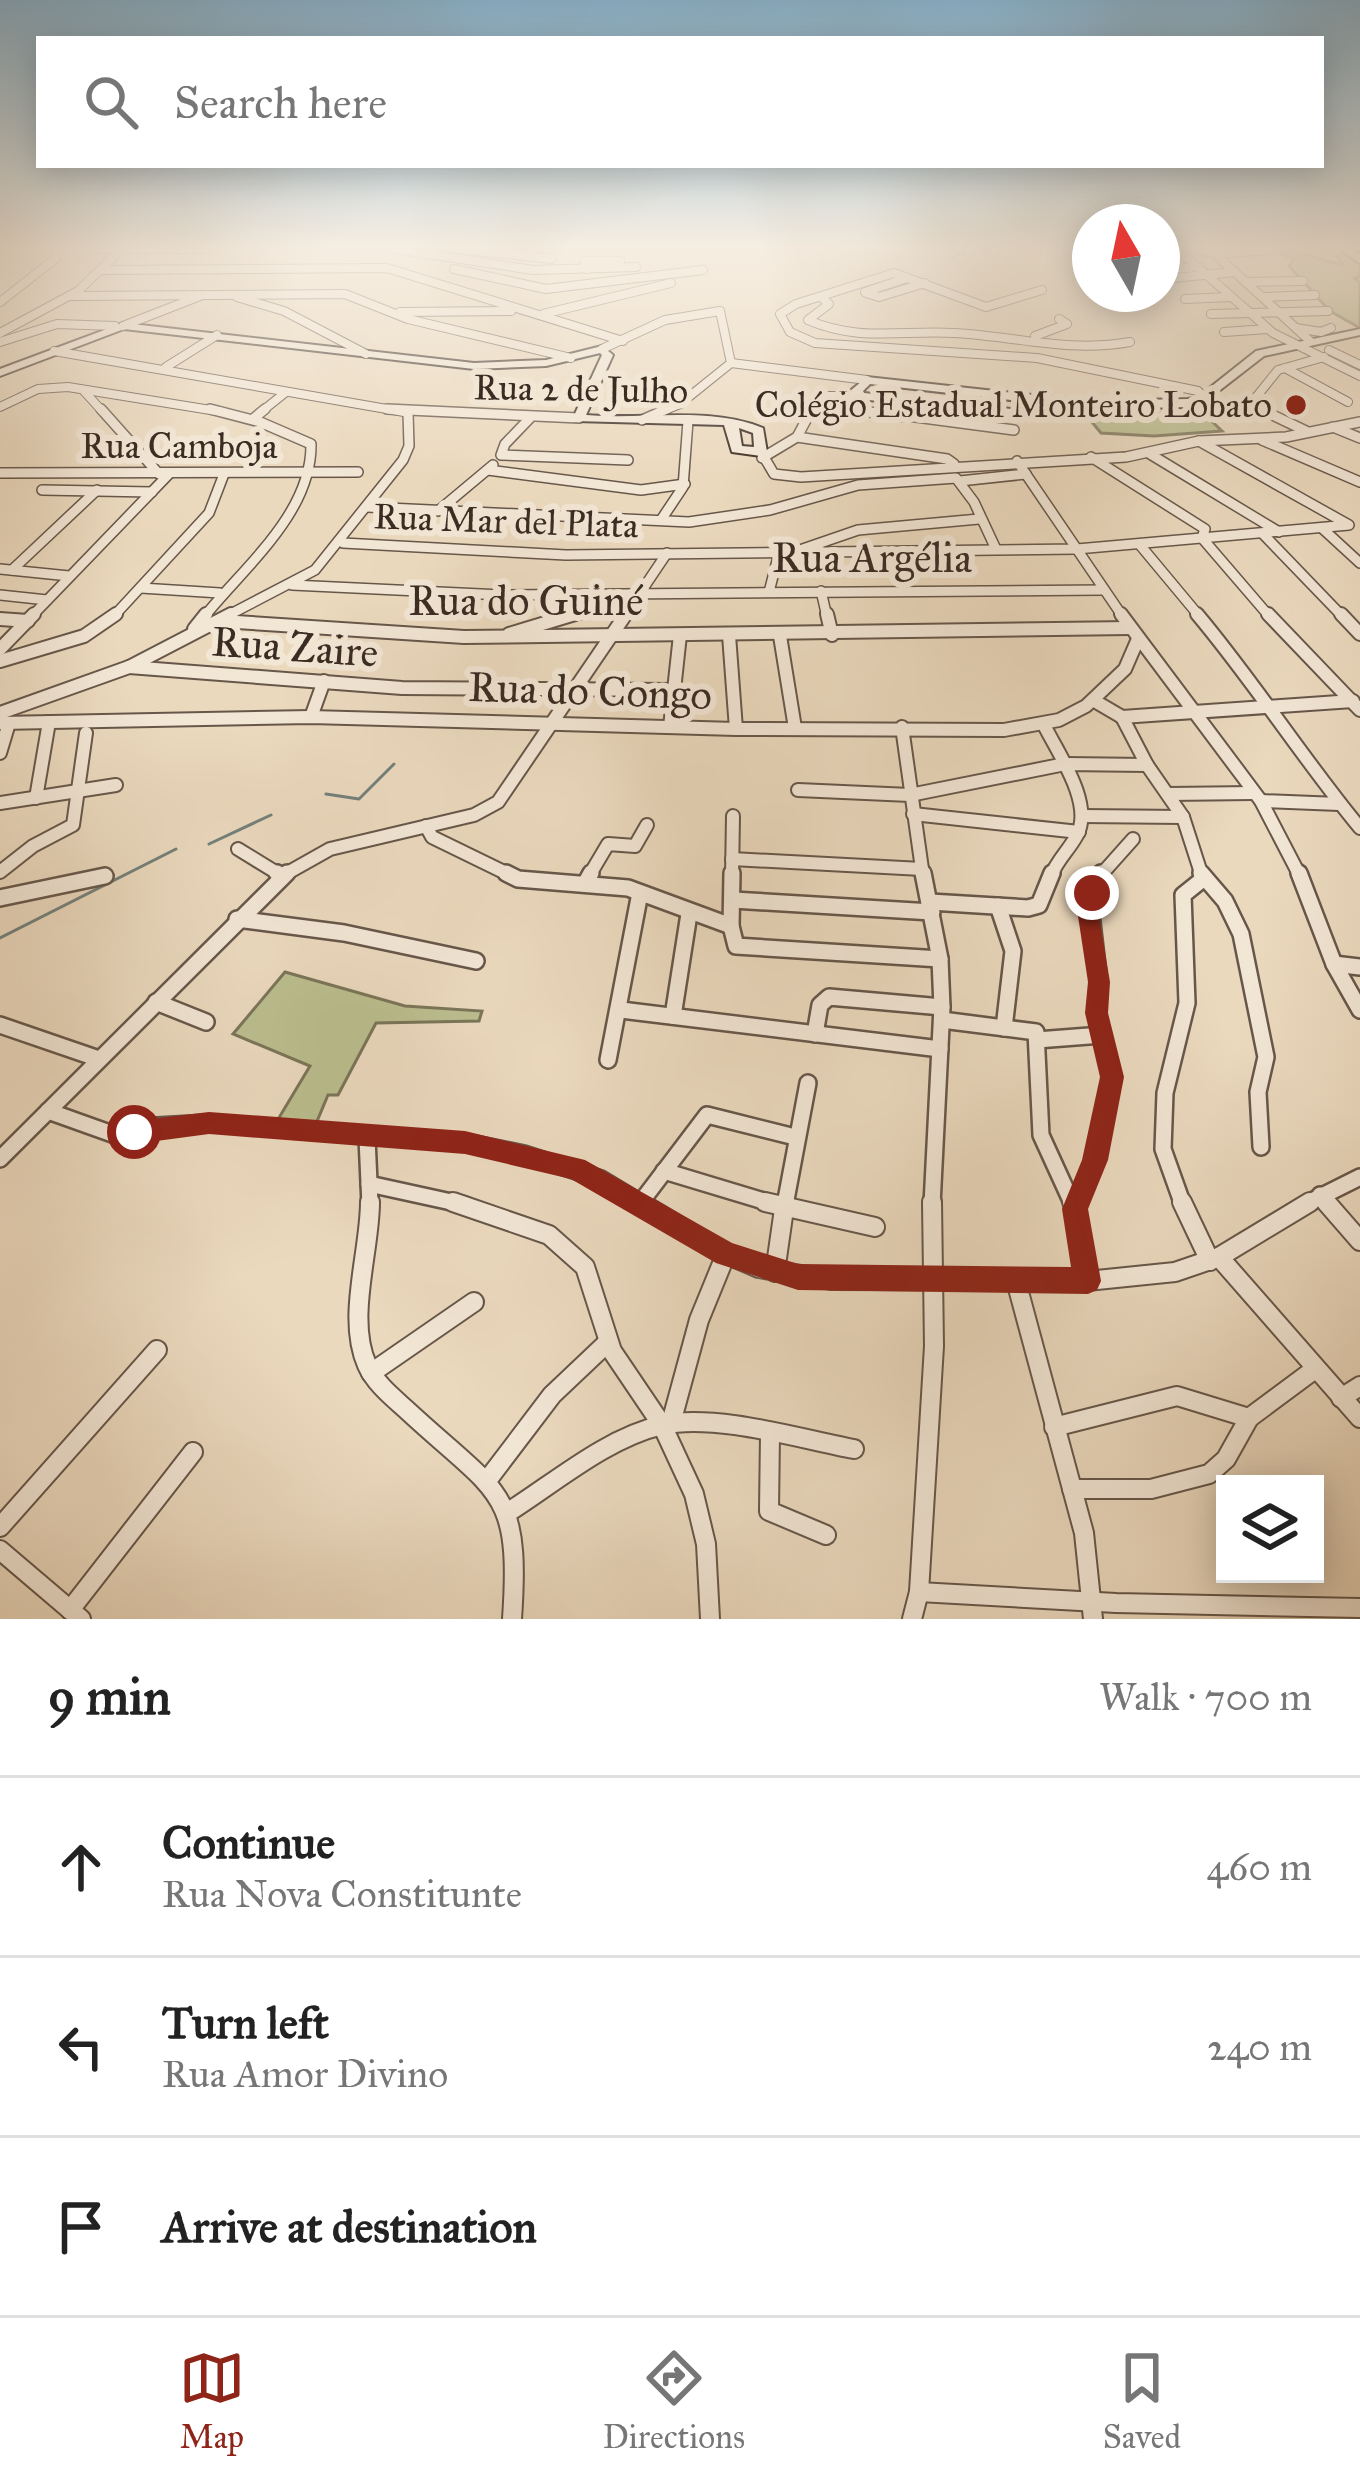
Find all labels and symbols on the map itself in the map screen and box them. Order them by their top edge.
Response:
north arrow [1072,204,1180,312]
street label: Rua 2 de Julho [473,365,689,413]
place label: Colégio Estadual Monteiro Lobato [755,383,1272,427]
marker: Colégio Estadual Monteiro Lobato [1283,392,1309,418]
street label: Rua Camboja [81,424,278,468]
street label: Rua Mar del Plata [373,494,640,548]
street label: Rua Argélia [772,532,972,584]
street label: Rua do Guiné [409,575,644,627]
street label: Rua Zaire [210,615,380,679]
street label: Rua do Congo [467,661,713,721]
route end [1065,866,1119,920]
route start [107,1105,161,1159]

